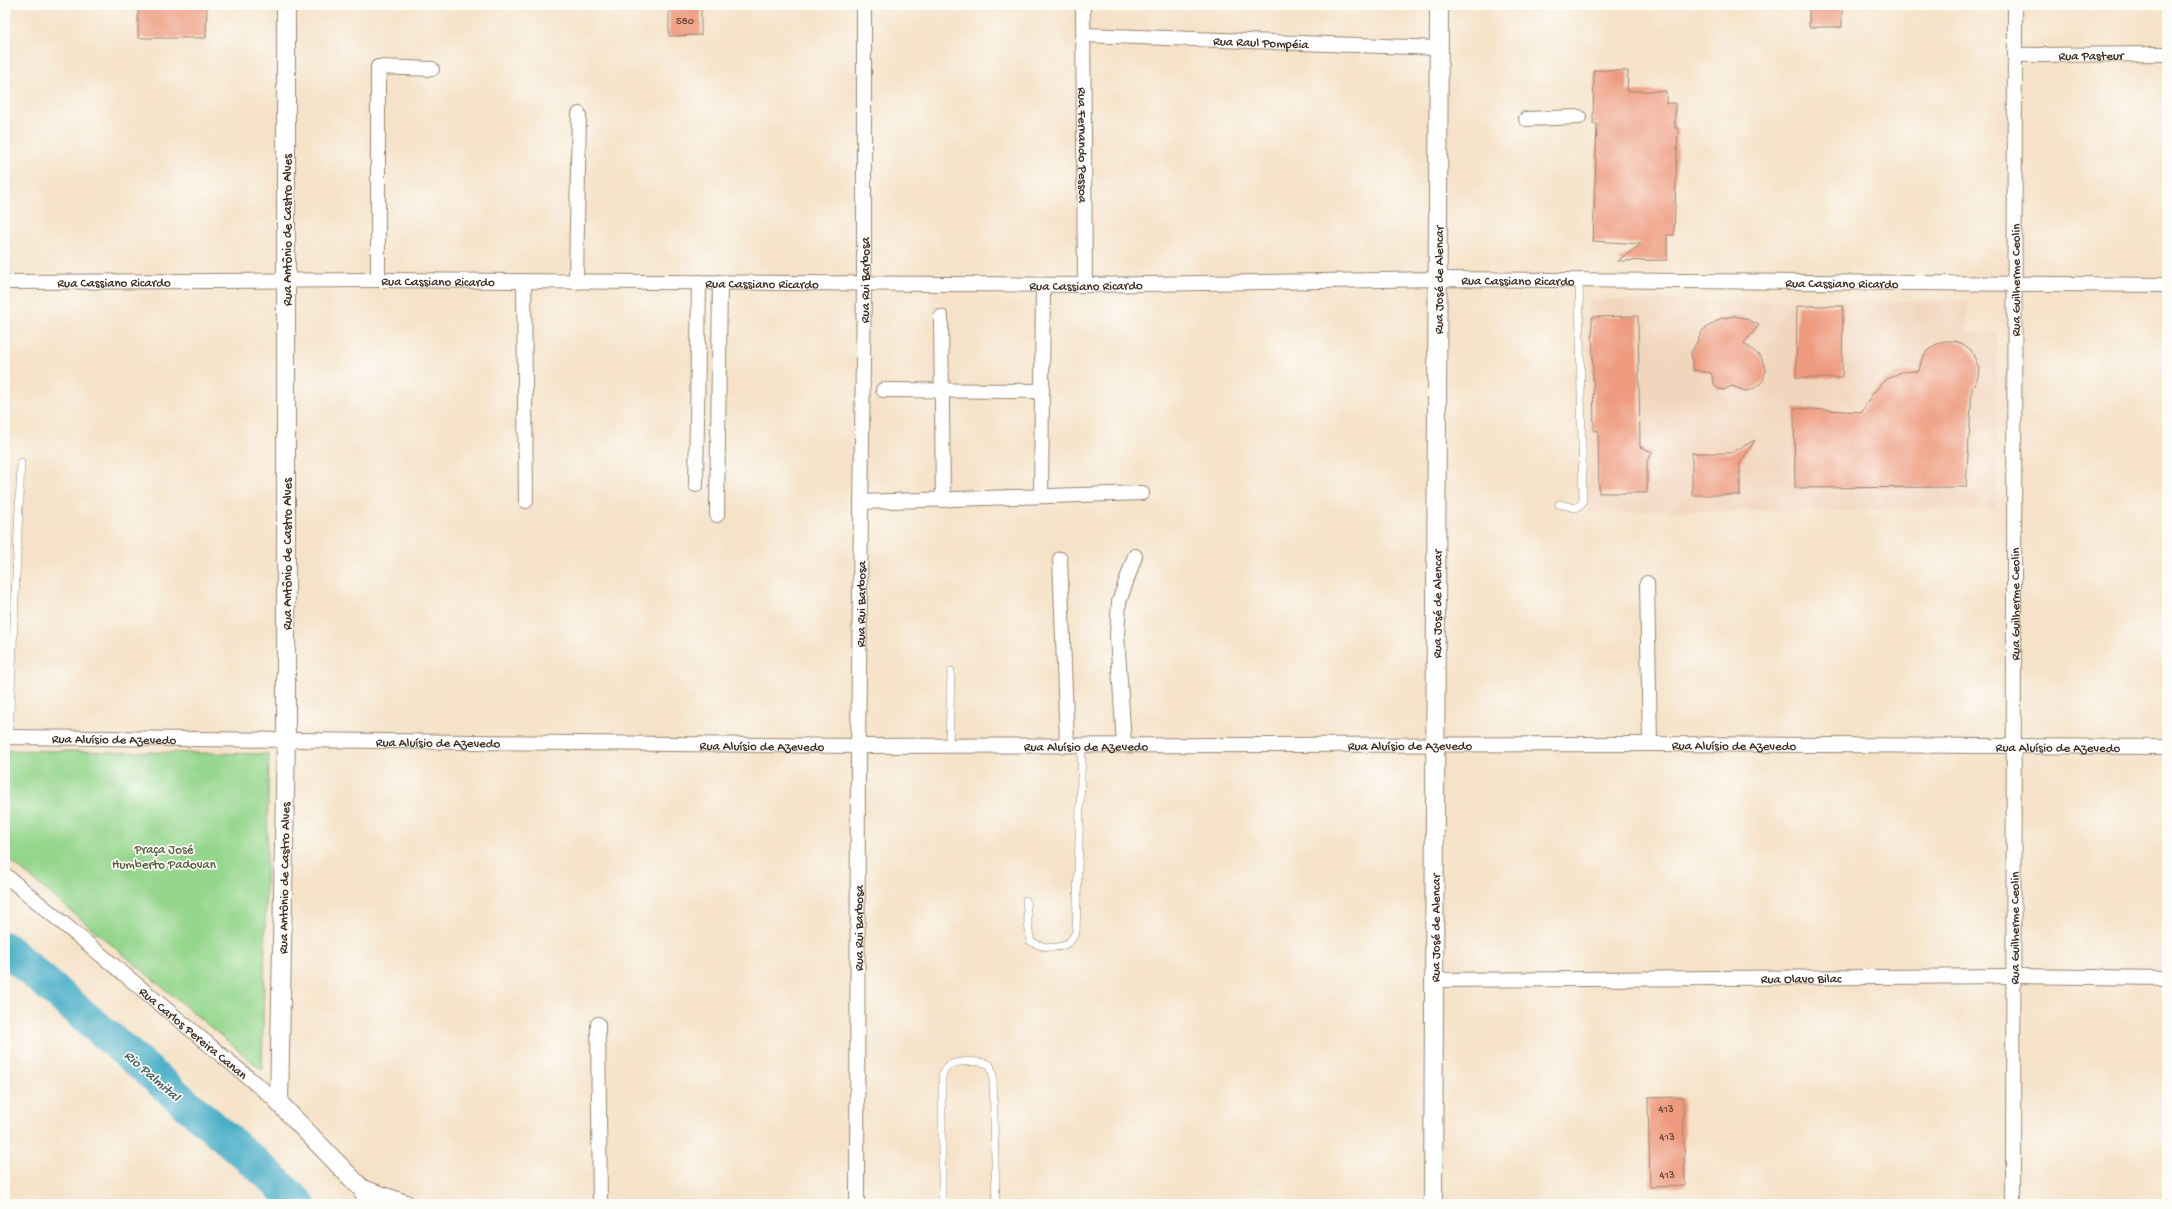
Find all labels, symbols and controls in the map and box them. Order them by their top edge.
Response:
house number: 580 [676,16,694,28]
street label: Rua Raul Pompéia [1213,35,1310,53]
street label: Rua Pasteur [2058,49,2125,65]
street label: Rua Fernando Pessoa [1074,87,1089,204]
street label: Rua Antônio de Castro Alves [281,153,296,306]
street label: Rua Guilherme Ceolin [2009,223,2025,337]
street label: Rua José de Alencar [1432,224,1448,334]
street label: Rua Rui Barbosa [858,236,874,323]
street label: Rua Cassiano Ricardo [1461,274,1575,290]
street label: Rua Cassiano Ricardo [381,275,495,291]
street label: Rua Cassiano Ricardo [57,276,171,292]
street label: Rua Cassiano Ricardo [705,277,819,293]
street label: Rua Cassiano Ricardo [1785,277,1899,293]
street label: Rua Cassiano Ricardo [1029,279,1143,295]
street label: Rua Antônio de Castro Alves [281,477,296,630]
street label: Rua Guilherme Ceolin [2009,547,2024,661]
street label: Rua José de Alencar [1431,548,1446,658]
street label: Rua Rui Barbosa [854,560,870,647]
street label: Rua Aluísio de Azevedo [52,732,177,749]
street label: Rua Aluísio de Azevedo [376,736,501,752]
street label: Rua Aluísio de Azevedo [700,739,825,756]
street label: Rua Aluísio de Azevedo [1348,739,1473,755]
street label: Rua Aluísio de Azevedo [1672,739,1797,755]
street label: Rua Aluísio de Azevedo [1024,740,1149,756]
street label: Rua Aluísio de Azevedo [1996,741,2121,757]
street label: Rua Antônio de Castro Alves [277,801,294,954]
park label: Praça José Humberto Padovan [112,843,217,873]
street label: Rua Guilherme Ceolin [2008,871,2024,985]
street label: Rua José de Alencar [1429,872,1445,982]
street label: Rua Rui Barbosa [853,884,868,971]
street label: Rua Olavo Bilac [1761,972,1842,988]
street label: Rua Carlos Pereira Canan [135,985,250,1084]
water label: Rio Palmital [120,1048,184,1107]
house number: 413 [1658,1104,1674,1116]
house number: 413 [1659,1132,1675,1144]
house number: 413 [1659,1170,1675,1182]

